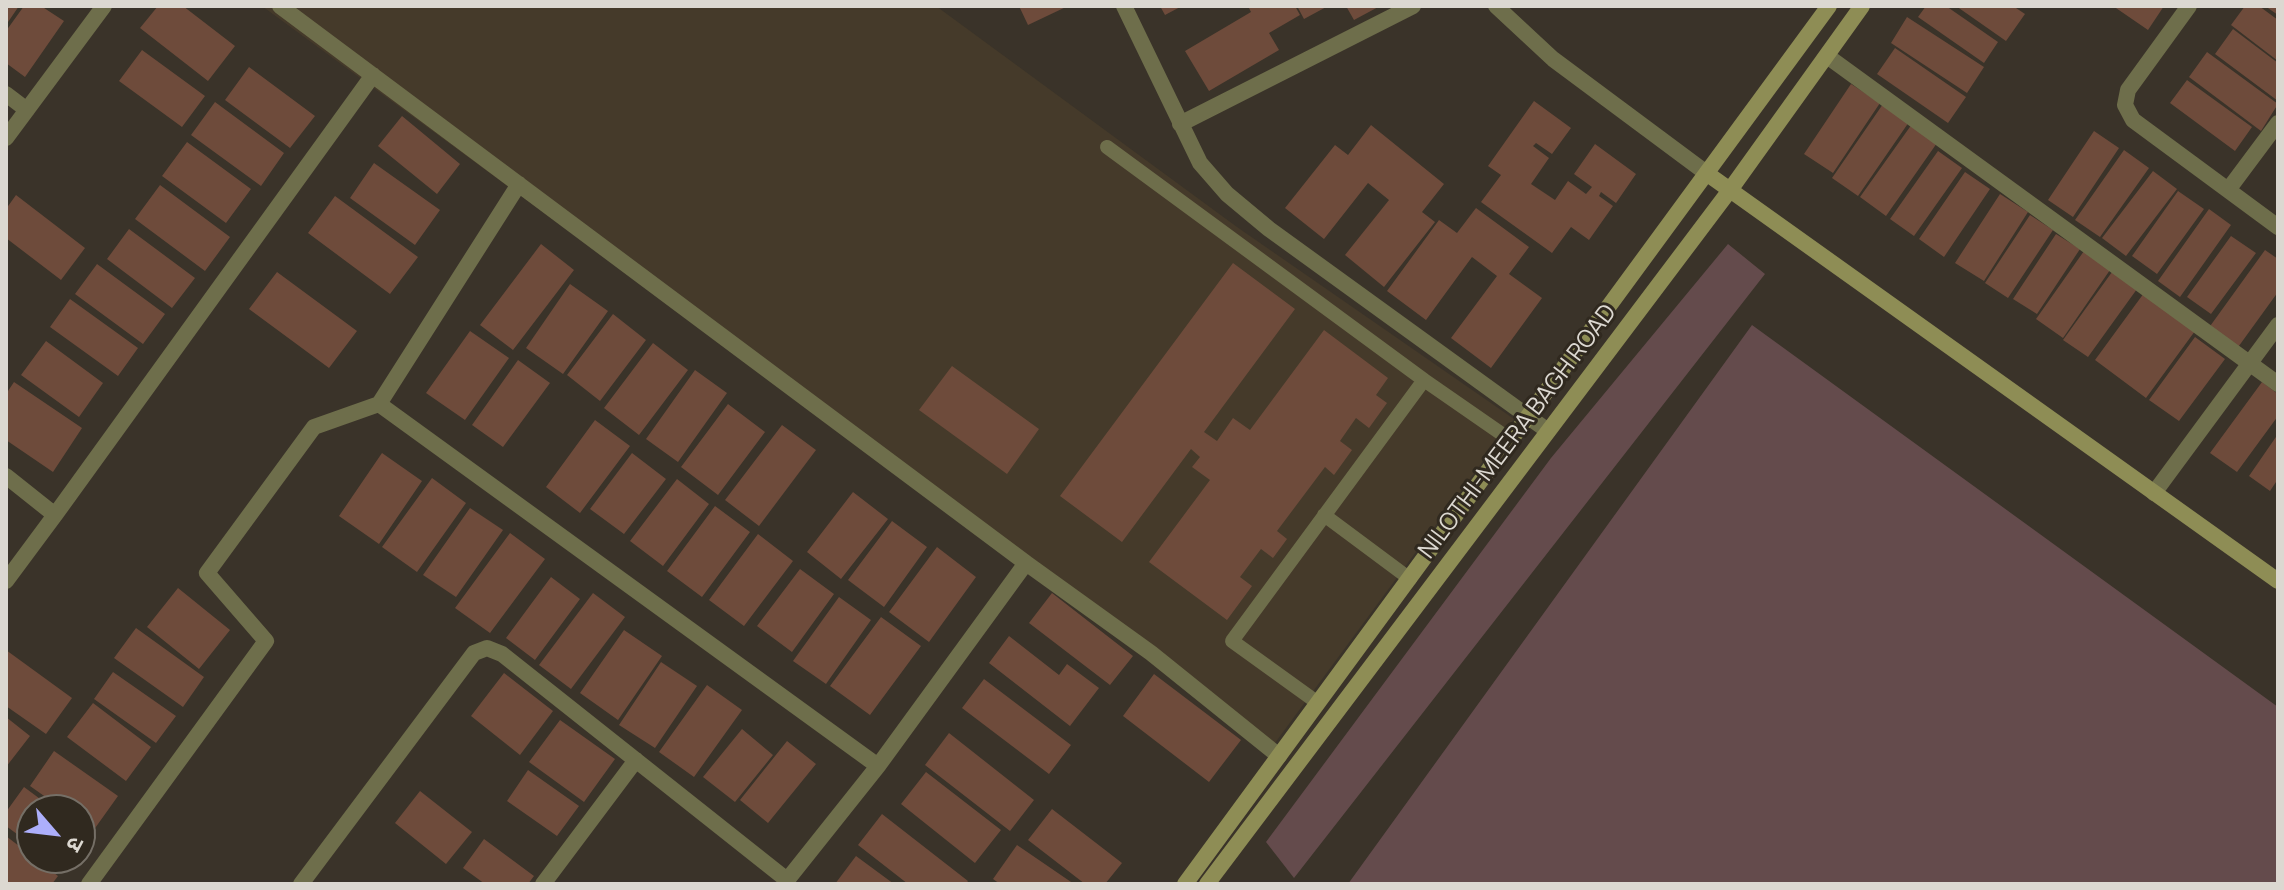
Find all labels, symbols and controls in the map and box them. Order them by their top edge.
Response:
street label: NILOTHI-MEERA BAGH ROAD [1413,299,1623,565]
north arrow [16,794,96,874]
text: उ [59,832,92,857]

